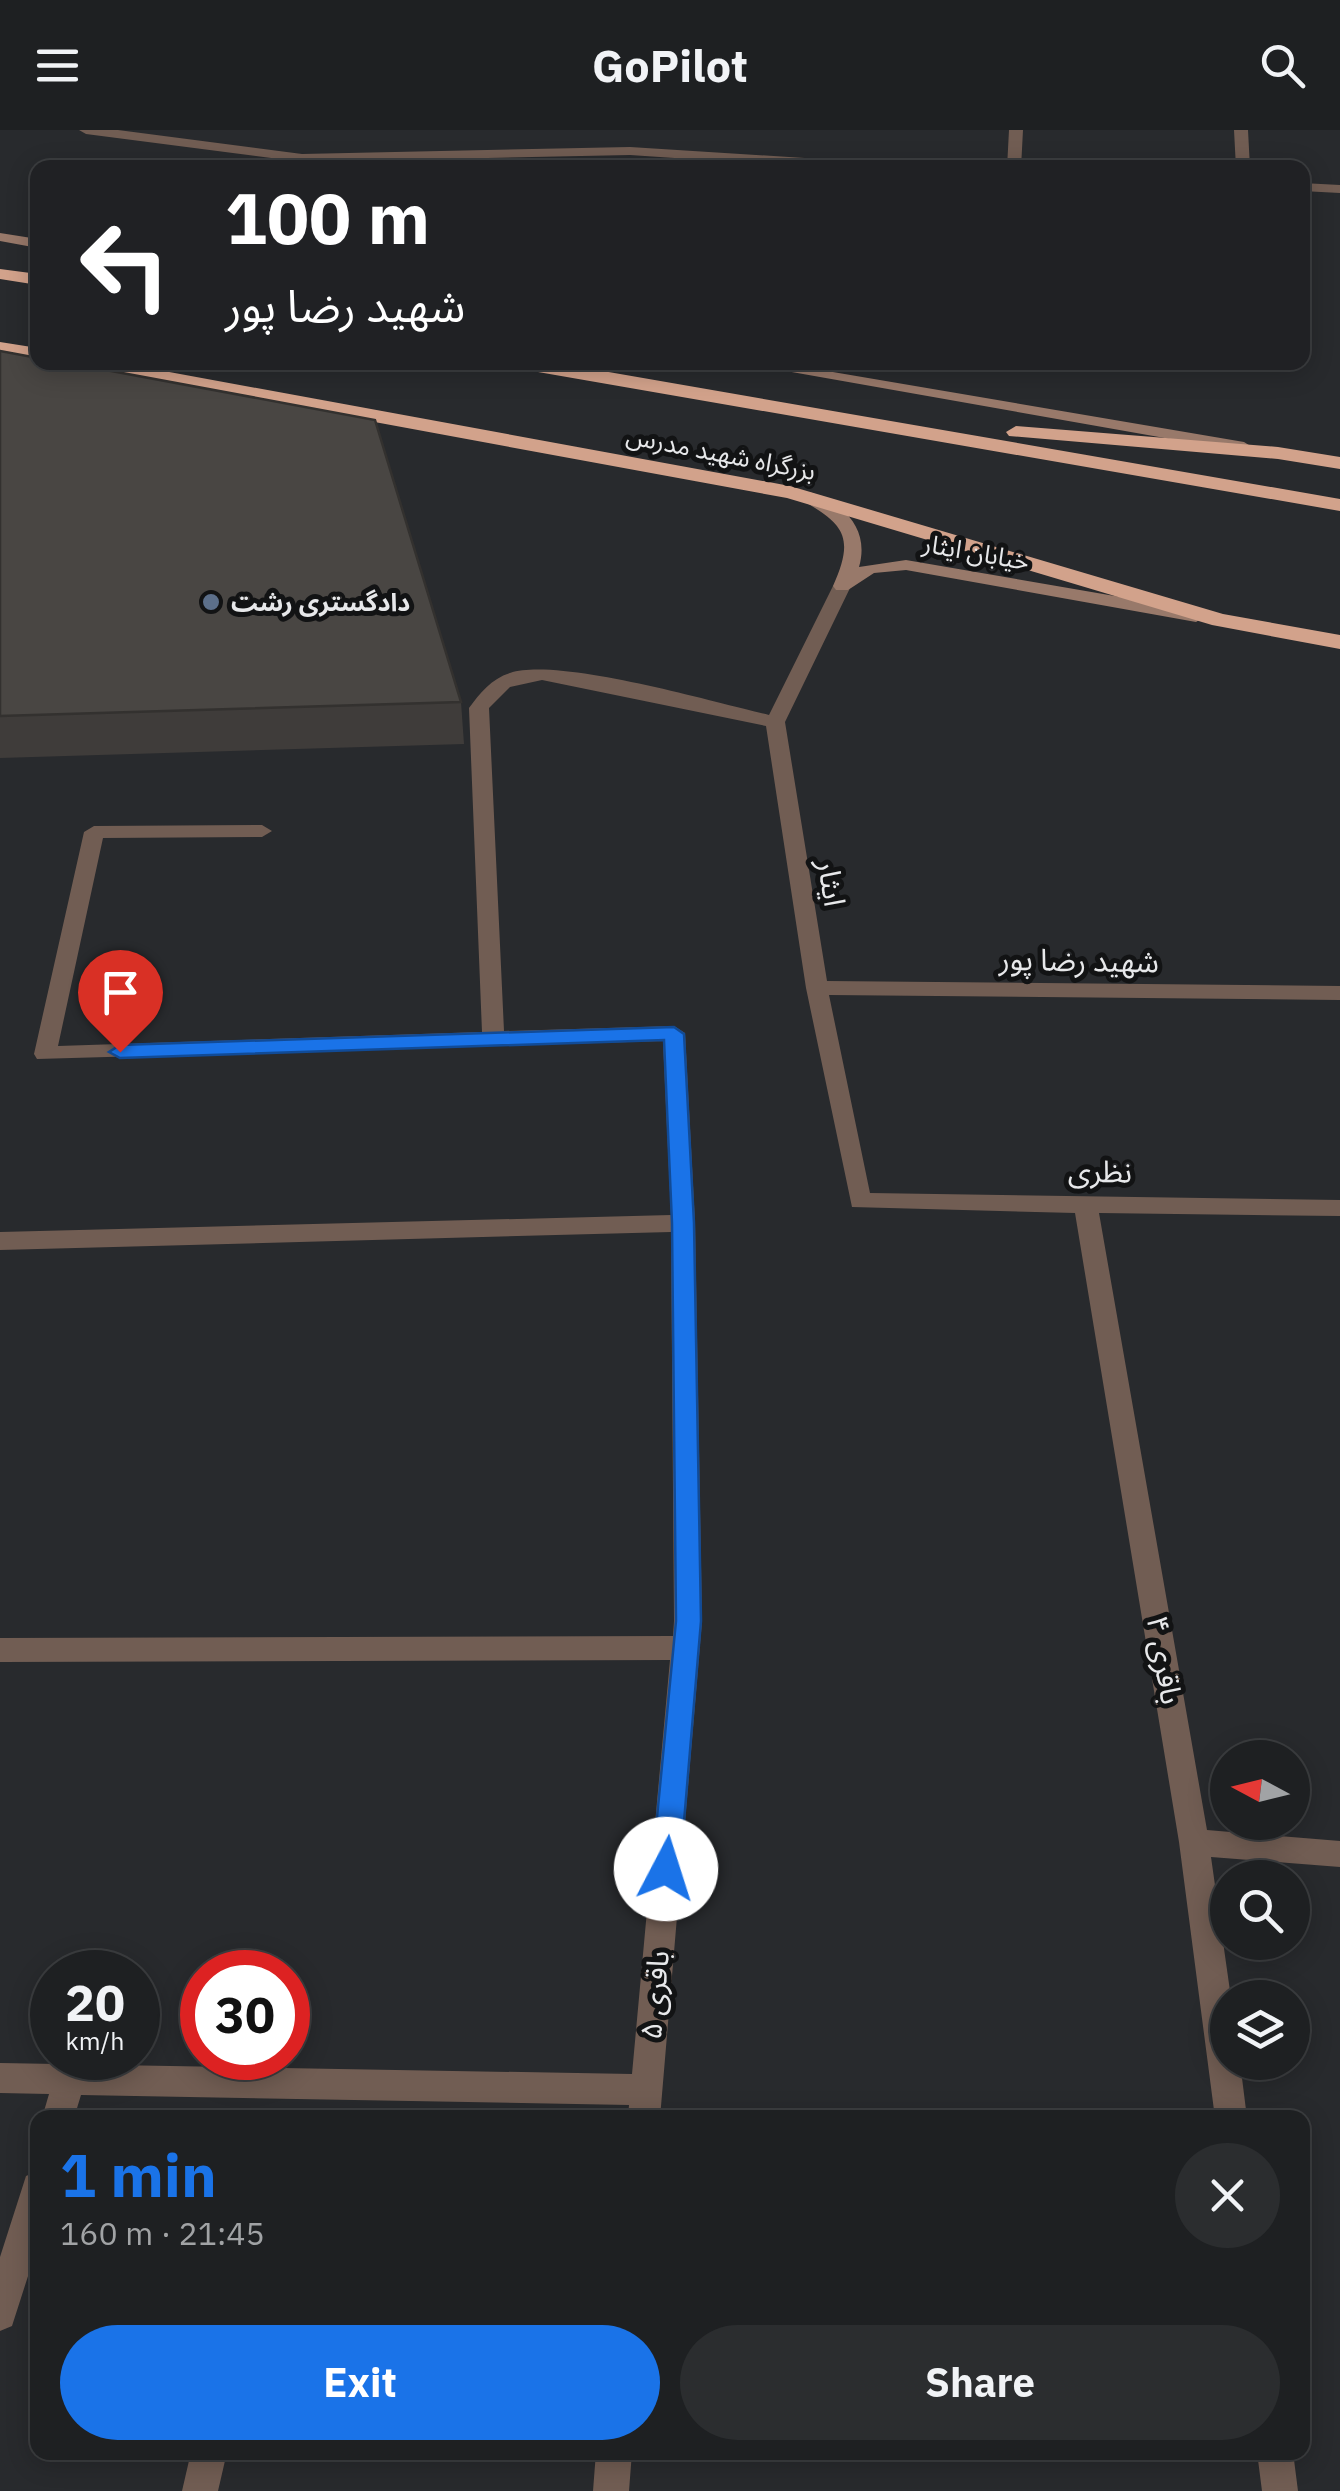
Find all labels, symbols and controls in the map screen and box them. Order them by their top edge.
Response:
text: GoPilot [592,36,748,94]
icon: menu [30,38,85,93]
icon: search [1255,38,1310,93]
text: 100 m [225,172,430,263]
icon: left [60,200,190,330]
text: شهید رضا پور [225,276,465,334]
street label: بزرگراه شهید مدرس [624,418,819,487]
street label: خیابان ایثار [919,526,1032,577]
place label: دادگستری رشت [231,585,410,618]
marker: دادگستری رشت [200,591,222,613]
street label: ایثار [809,855,855,909]
street label: شهید رضا پور [998,939,1159,982]
pin [78,950,163,1053]
icon: arrive [93,965,148,1020]
street label: نظری [1068,1150,1132,1191]
street label: باقری ۴ [1139,1612,1192,1707]
north arrow [1210,1740,1310,1840]
map controls [1210,1740,1310,2080]
position arrow [614,1817,718,1921]
button: search [1210,1860,1310,1960]
street label: باقری ۵ [630,1949,677,2041]
speed limit sign: 30 [180,1950,310,2080]
text: 20 [65,1970,125,2035]
button: layers [1210,1980,1310,2080]
text: km/h [66,2024,124,2057]
text: 1 min [60,2135,217,2214]
button: close [1175,2143,1280,2248]
text: 160 m · 21:45 [60,2212,265,2254]
button: Exit [60,2325,660,2440]
button: Share [680,2325,1280,2440]

